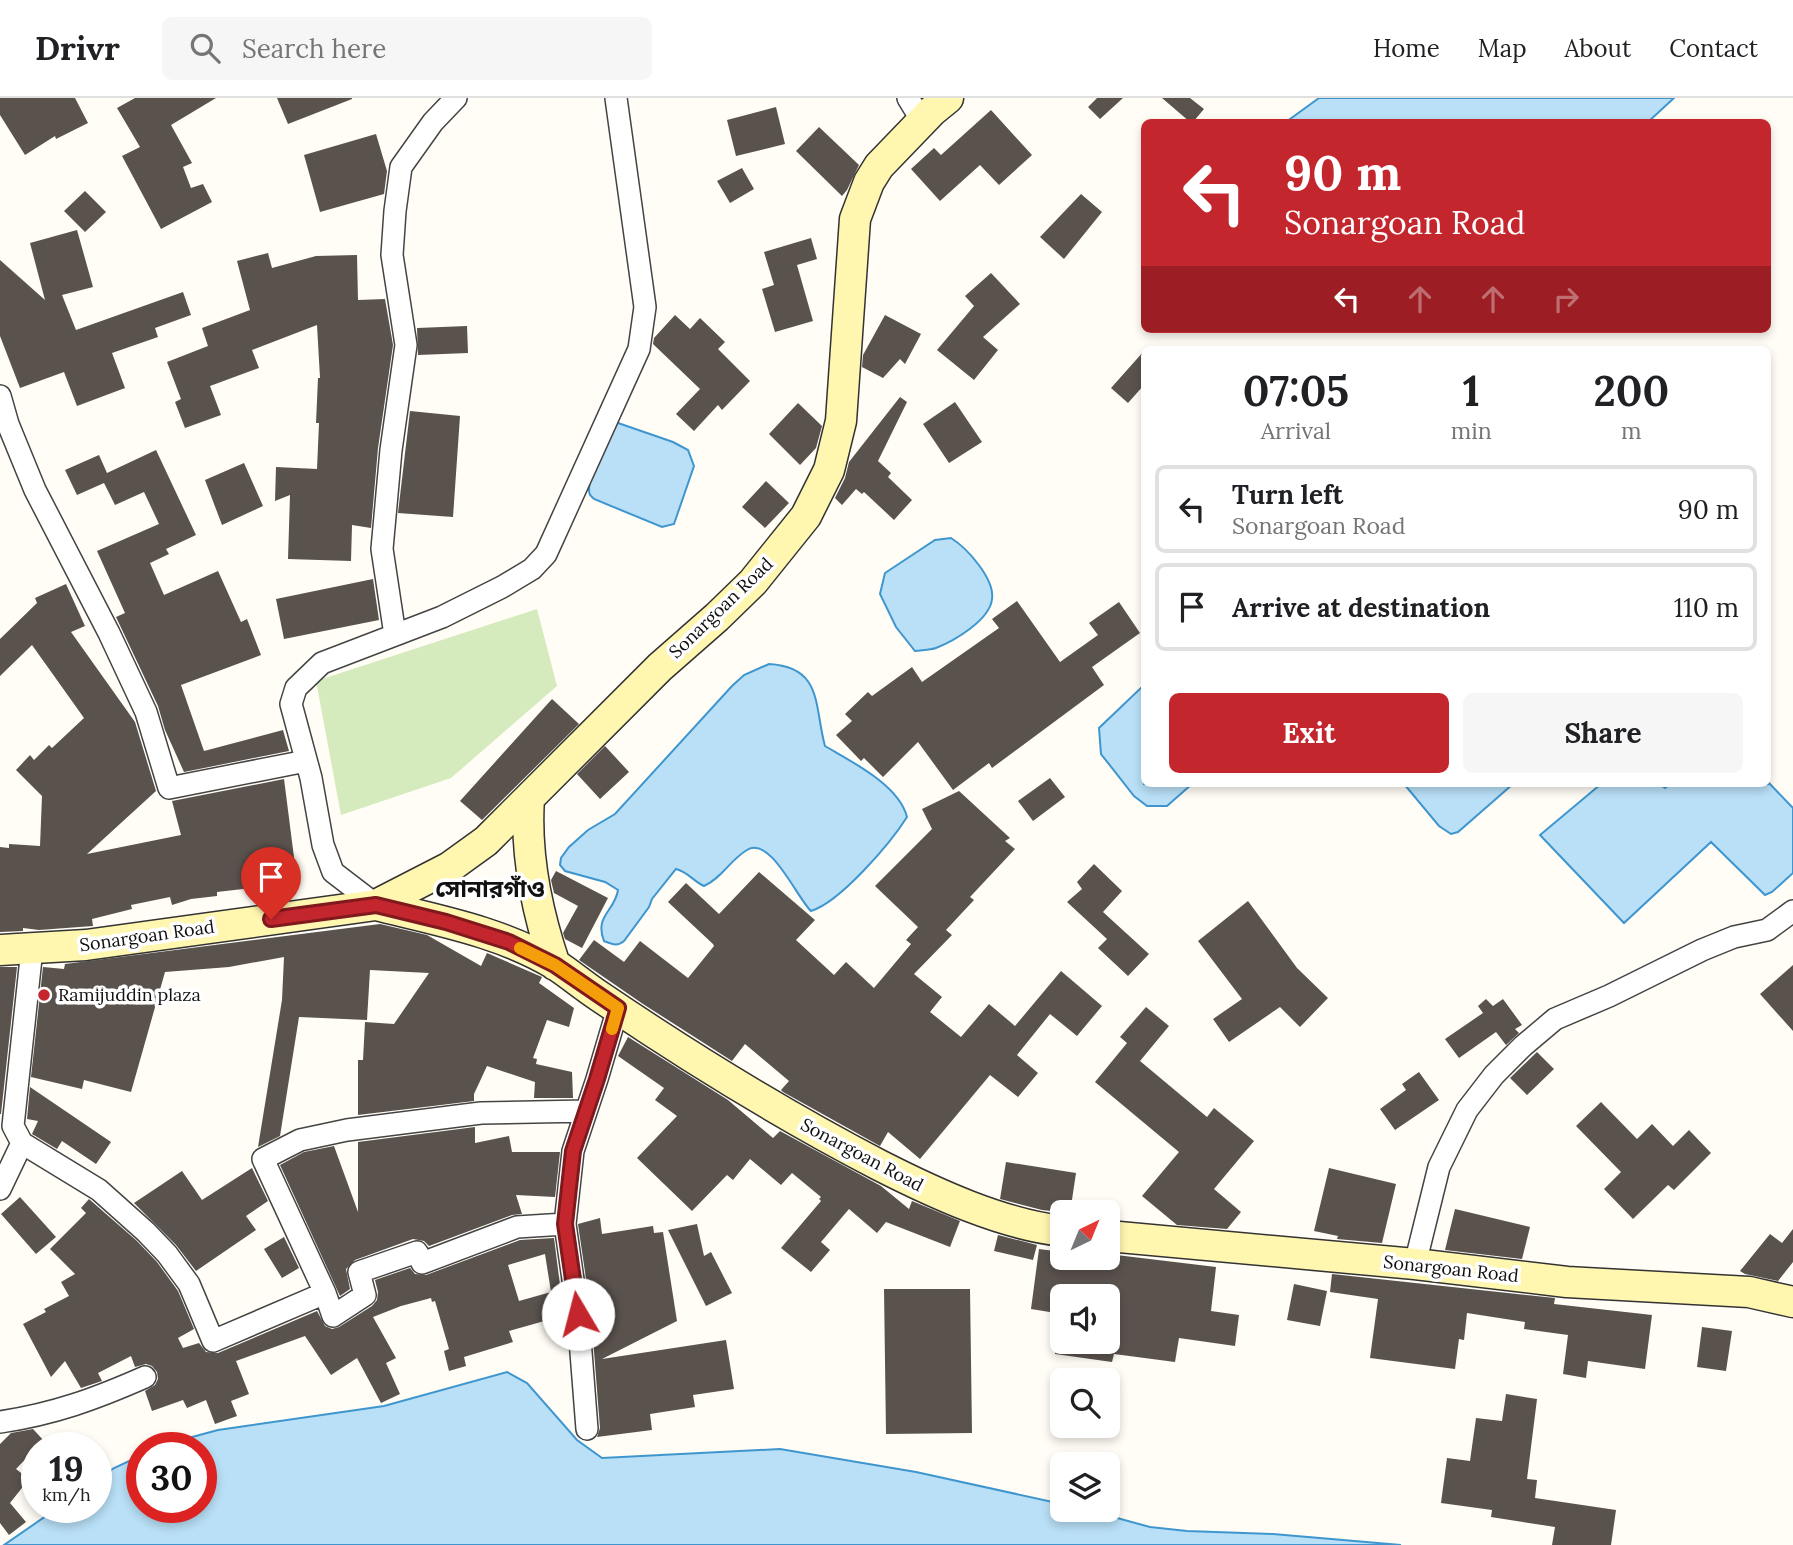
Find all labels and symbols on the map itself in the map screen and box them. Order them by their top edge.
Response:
street label: Sonargoan Road [664,552,778,663]
pin [241,847,301,919]
district label: সোনারগাঁও [435,873,545,904]
street label: Sonargoan Road [78,915,216,956]
place label: Ramijuddin plaza [58,983,201,1006]
marker: Ramijuddin plaza [36,987,52,1003]
street label: Sonargoan Road [797,1113,928,1197]
north arrow [1050,1200,1120,1270]
street label: Sonargoan Road [1382,1250,1520,1287]
position arrow [541,1277,615,1351]
speed limit sign: 30 [126,1432,217,1523]

